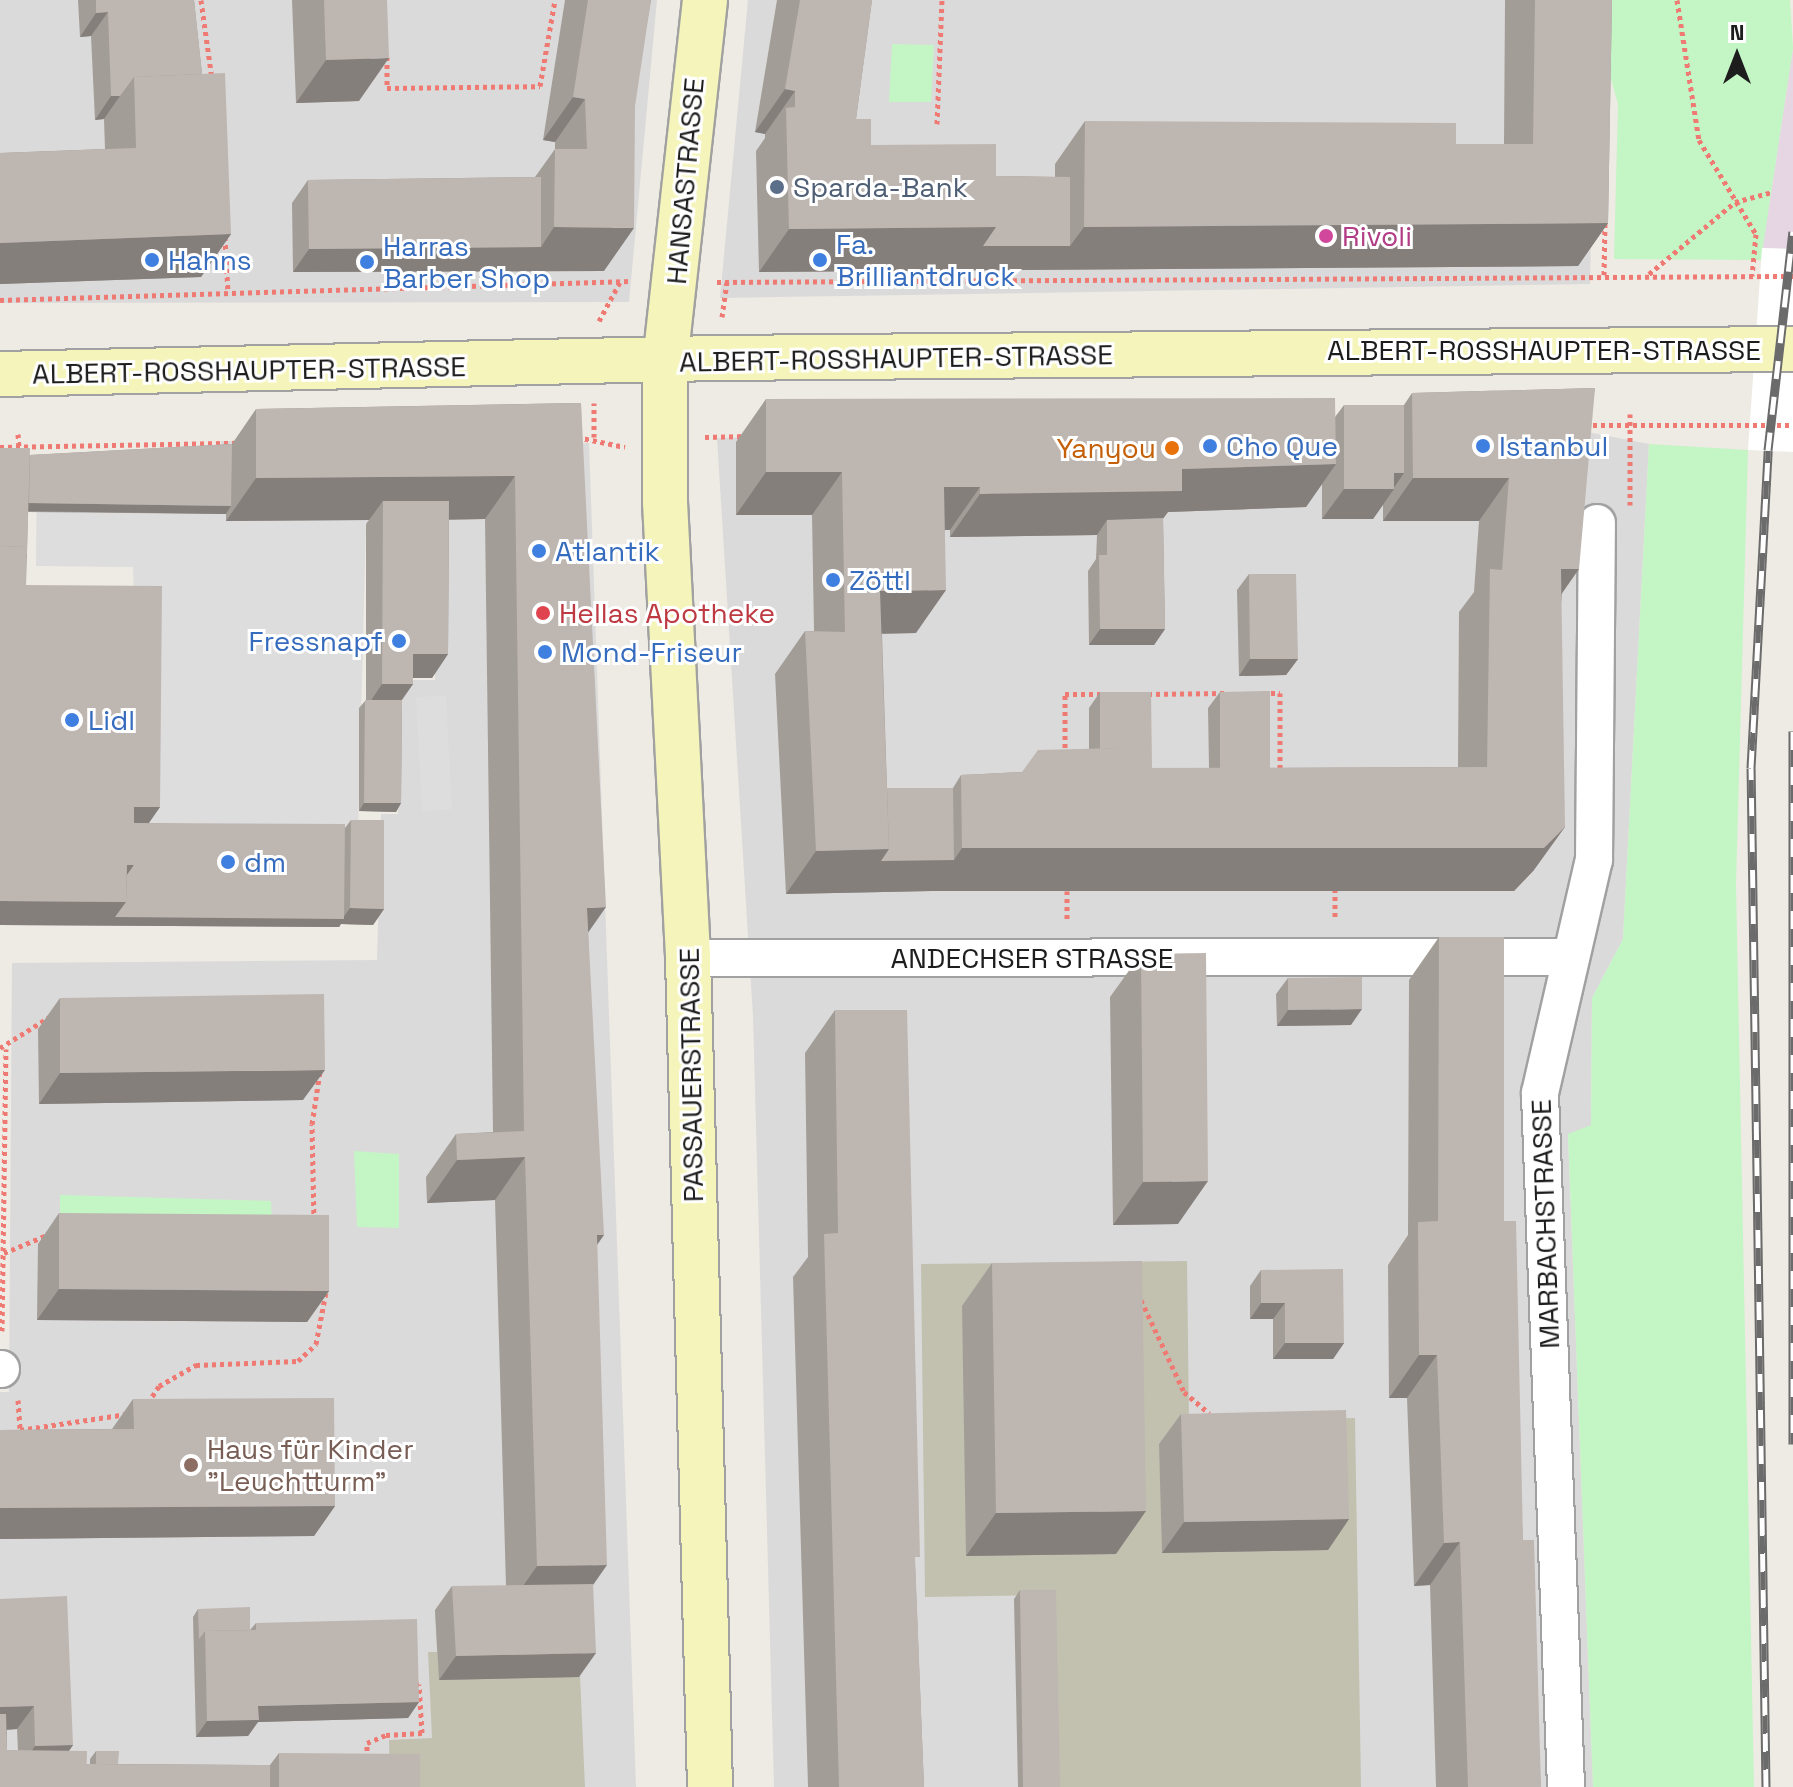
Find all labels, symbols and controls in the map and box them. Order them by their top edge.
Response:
north arrow [1697,16,1777,96]
text: N [1730,18,1744,46]
street label: HANSASTRASSE [659,76,711,286]
place label: Sparda-Bank [793,170,968,204]
marker: Sparda-Bank [768,178,786,196]
place label: Rivoli [1342,219,1412,253]
place label: Fa. Brilliantdruck [836,227,1015,293]
marker: Rivoli [1317,227,1335,245]
place label: Harras Barber Shop [383,229,550,295]
place label: Hahns [168,243,252,277]
marker: Hahns [143,251,161,269]
marker: Fa. Brilliantdruck [811,251,829,269]
marker: Harras Barber Shop [358,253,376,271]
street label: ALBERT-ROSSHAUPTER-STRASSE [1327,333,1761,367]
street label: ALBERT-ROSSHAUPTER-STRASSE [679,337,1113,379]
street label: ALBERT-ROSSHAUPTER-STRASSE [32,349,466,391]
place label: Cho Que [1226,429,1338,463]
place label: Istanbul [1499,429,1608,463]
place label: Yanyou [1057,431,1156,465]
marker: Cho Que [1201,437,1219,455]
marker: Istanbul [1474,437,1492,455]
marker: Yanyou [1163,439,1181,457]
place label: Atlantik [555,534,660,568]
marker: Atlantik [530,542,548,560]
place label: Zöttl [849,563,911,597]
marker: Zöttl [824,571,842,589]
place label: Hellas Apotheke [559,596,776,630]
marker: Hellas Apotheke [534,604,552,622]
place label: Fressnapf [249,624,383,658]
marker: Fressnapf [390,632,408,650]
place label: Mond-Friseur [561,635,742,669]
marker: Mond-Friseur [536,643,554,661]
place label: Lidl [88,703,135,737]
marker: Lidl [63,711,81,729]
place label: dm [244,845,286,879]
marker: dm [219,853,237,871]
street label: ANDECHSER STRASSE [891,941,1173,975]
street label: PASSAUERSTRASSE [672,947,710,1203]
street label: MARBACHSTRASSE [1524,1099,1566,1349]
place label: Haus für Kinder "Leuchtturm" [207,1432,414,1498]
marker: Haus für Kinder "Leuchtturm" [182,1456,200,1474]

